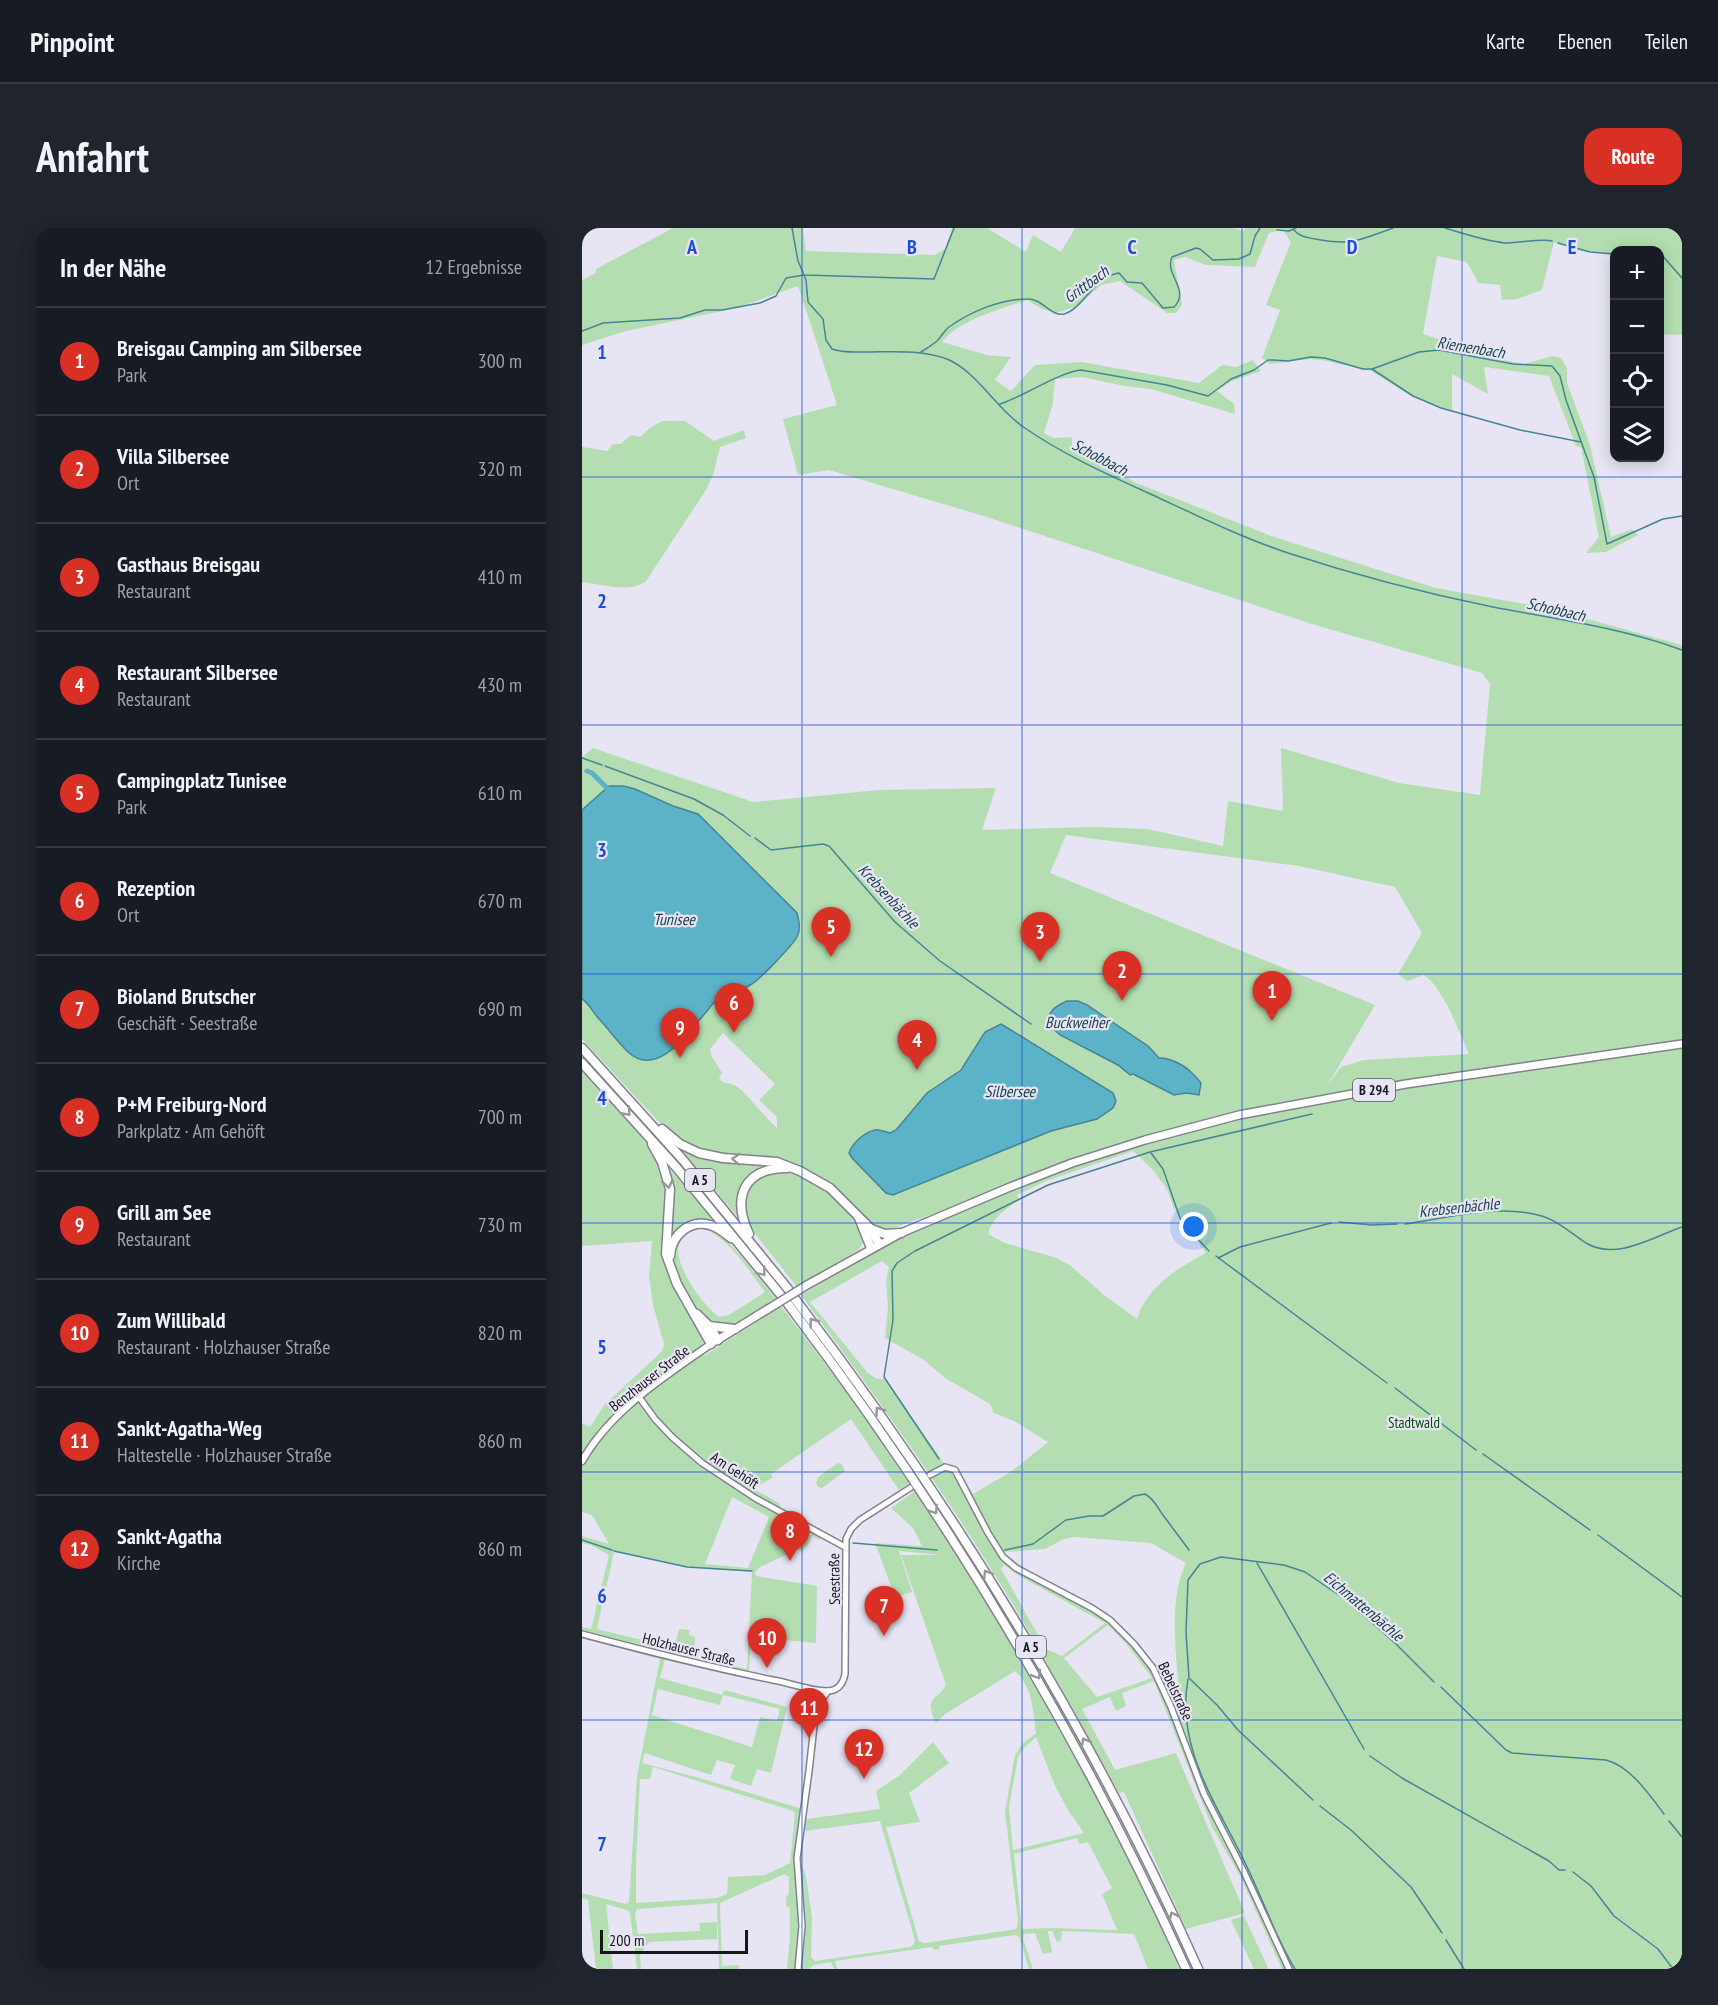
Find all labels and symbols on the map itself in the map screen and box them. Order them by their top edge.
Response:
text: A [686,234,698,260]
text: B [907,234,917,260]
text: C [1127,234,1137,260]
text: D [1347,234,1358,260]
text: E [1568,234,1576,260]
water label: Grittbach [1060,260,1113,307]
water label: Riemenbach [1436,332,1507,362]
text: 1 [597,339,607,365]
water label: Schobbach [1069,434,1132,480]
text: 2 [597,588,607,614]
water label: Schobbach [1525,593,1588,626]
text: 3 [597,837,607,863]
water label: Krebsenbächle [854,860,925,933]
pin: 5 [812,908,850,957]
water label: Tunisee [653,909,696,929]
pin: 3 [1020,912,1060,962]
pin: 2 [1102,952,1142,1001]
pin: 1 [1252,972,1292,1021]
pin: 6 [714,984,754,1033]
pin: 9 [660,1008,700,1058]
water label: Buckweiher [1045,1012,1112,1032]
pin: 4 [898,1020,936,1070]
road number: B 294 [1353,1079,1395,1101]
water label: Silbersee [985,1081,1037,1101]
text: 4 [597,1085,607,1111]
one-way arrow [620,1105,631,1116]
one-way arrow [731,1153,740,1166]
road number: A 5 [685,1169,715,1191]
one-way arrow [661,1178,674,1188]
water label: Krebsenbächle [1418,1193,1502,1221]
your location [1179,1212,1208,1241]
one-way arrow [754,1265,765,1276]
one-way arrow [809,1317,820,1328]
text: 5 [597,1334,607,1360]
street label: Benzhauser Straße [605,1341,693,1415]
one-way arrow [875,1407,886,1418]
park label: Stadtwald [1388,1413,1440,1432]
street label: Am Gehöft [707,1447,763,1493]
one-way arrow [927,1503,938,1514]
pin: 8 [770,1512,810,1561]
street label: Seestraße [824,1553,844,1605]
water label: Eichmattenbächle [1320,1567,1409,1646]
one-way arrow [982,1570,994,1580]
text: 6 [597,1583,607,1609]
pin: 7 [864,1586,904,1636]
pin: 10 [748,1618,786,1668]
street label: Holzhauser Straße [640,1628,738,1670]
road number: A 5 [1016,1636,1046,1658]
street label: Bebelstraße [1154,1659,1198,1723]
one-way arrow [1029,1669,1041,1680]
pin: 11 [790,1688,828,1738]
pin: 12 [844,1730,884,1779]
one-way arrow [1081,1738,1092,1748]
text: 7 [597,1831,607,1857]
one-way arrow [1168,1911,1180,1922]
scale bar [600,1927,748,1954]

